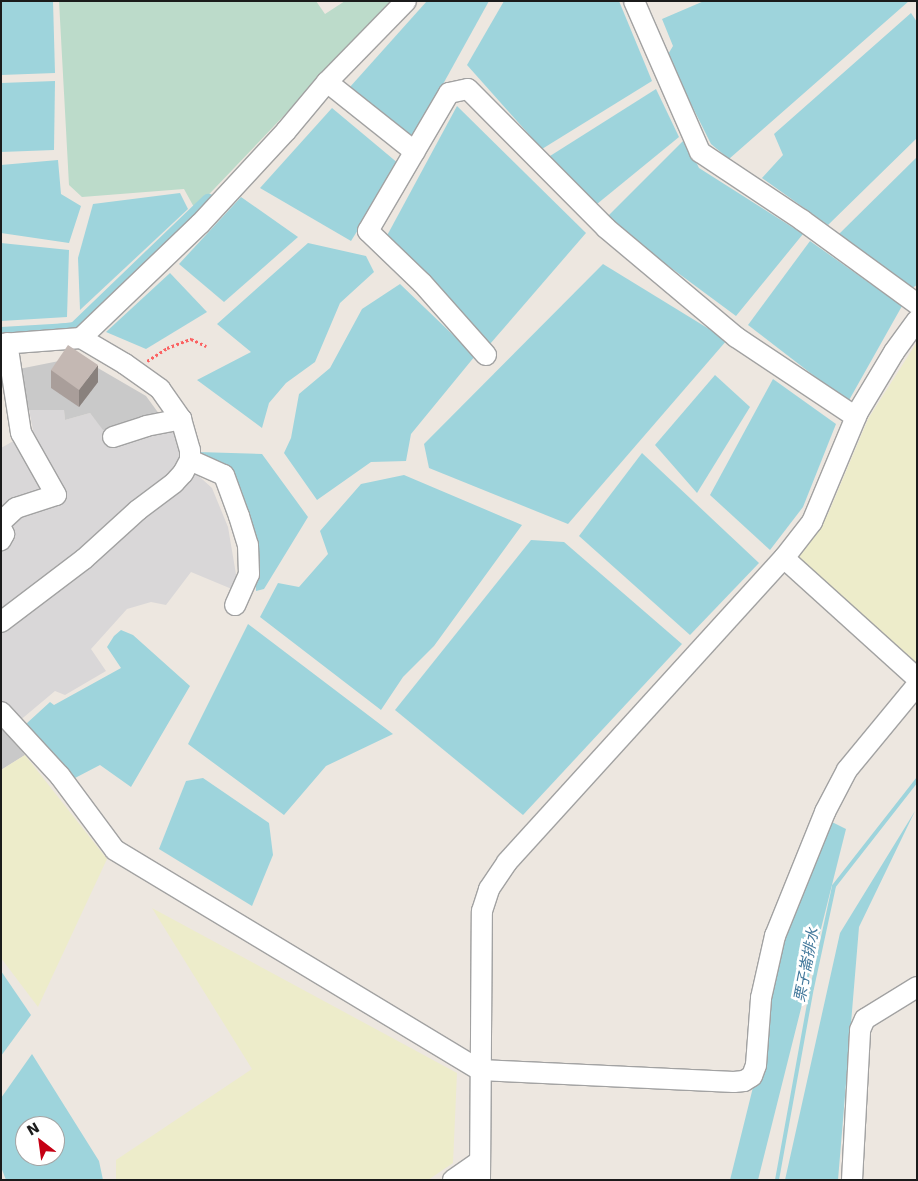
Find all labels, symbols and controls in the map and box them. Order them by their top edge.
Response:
water label: 栗子崙排水 [791,926,823,1004]
north arrow [15,1116,65,1166]
text: N [24,1119,42,1139]

